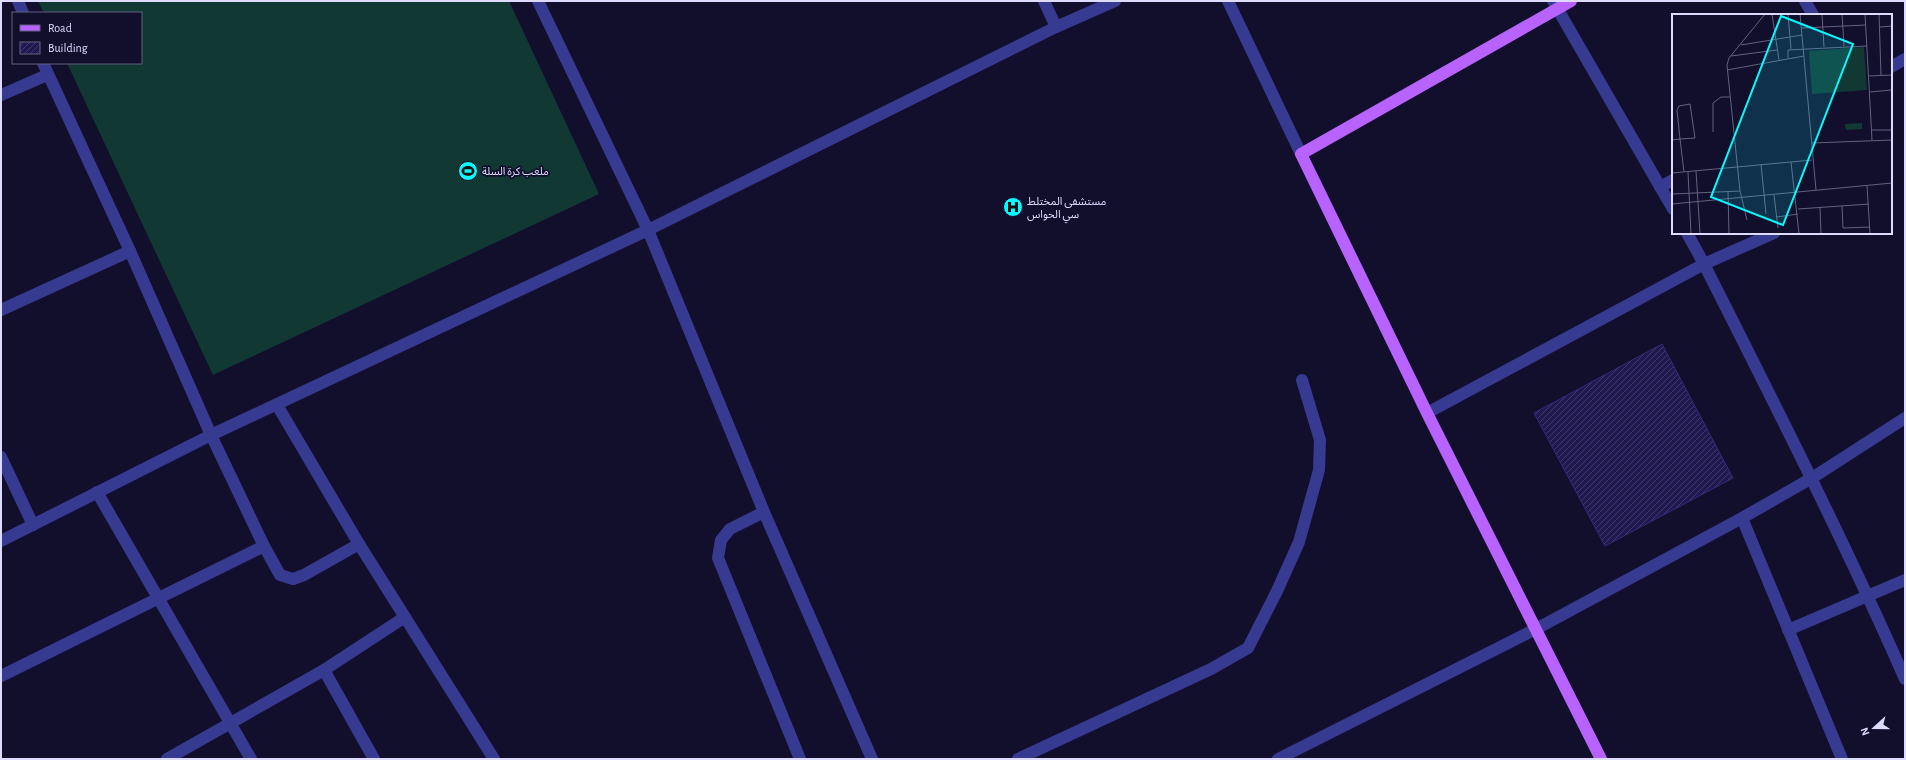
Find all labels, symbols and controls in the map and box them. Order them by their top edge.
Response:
legend [12,12,142,64]
inset map [1672,14,1892,234]
text: Road [48,22,72,34]
text: Building [48,42,88,54]
sports icon: ملعب كرة السلة [457,160,479,182]
place label: ملعب كرة السلة [482,166,549,178]
hospital icon: مستشفى المختلط سي الحواس [1002,196,1024,218]
place label: مستشفى المختلط سي الحواس [1027,196,1107,224]
north arrow [1854,708,1894,748]
text: N [1859,726,1872,737]

